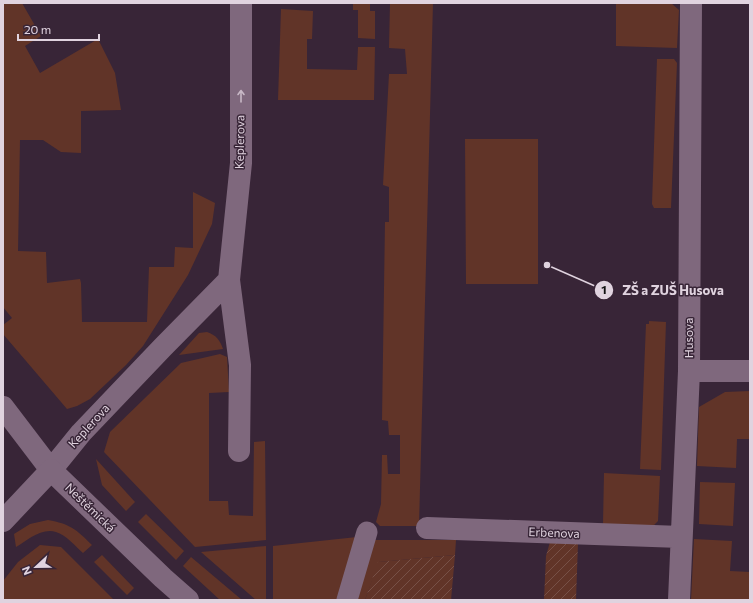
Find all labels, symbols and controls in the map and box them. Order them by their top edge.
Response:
scale bar [18,16,99,42]
text: 20 m [24,22,51,36]
one-way arrow [237,90,245,103]
street label: Keplerova [232,115,246,169]
callout: ZŠ a ZUŠ Husova [594,277,732,302]
text: ZŠ a ZUŠ Husova [622,281,724,298]
text: 1 [601,282,607,296]
street label: Husova [681,318,695,358]
street label: Keplerova [65,400,112,450]
street label: Neštěmická [63,480,119,535]
street label: Erbenova [528,524,580,540]
north arrow [16,547,56,587]
text: N [19,565,34,577]

